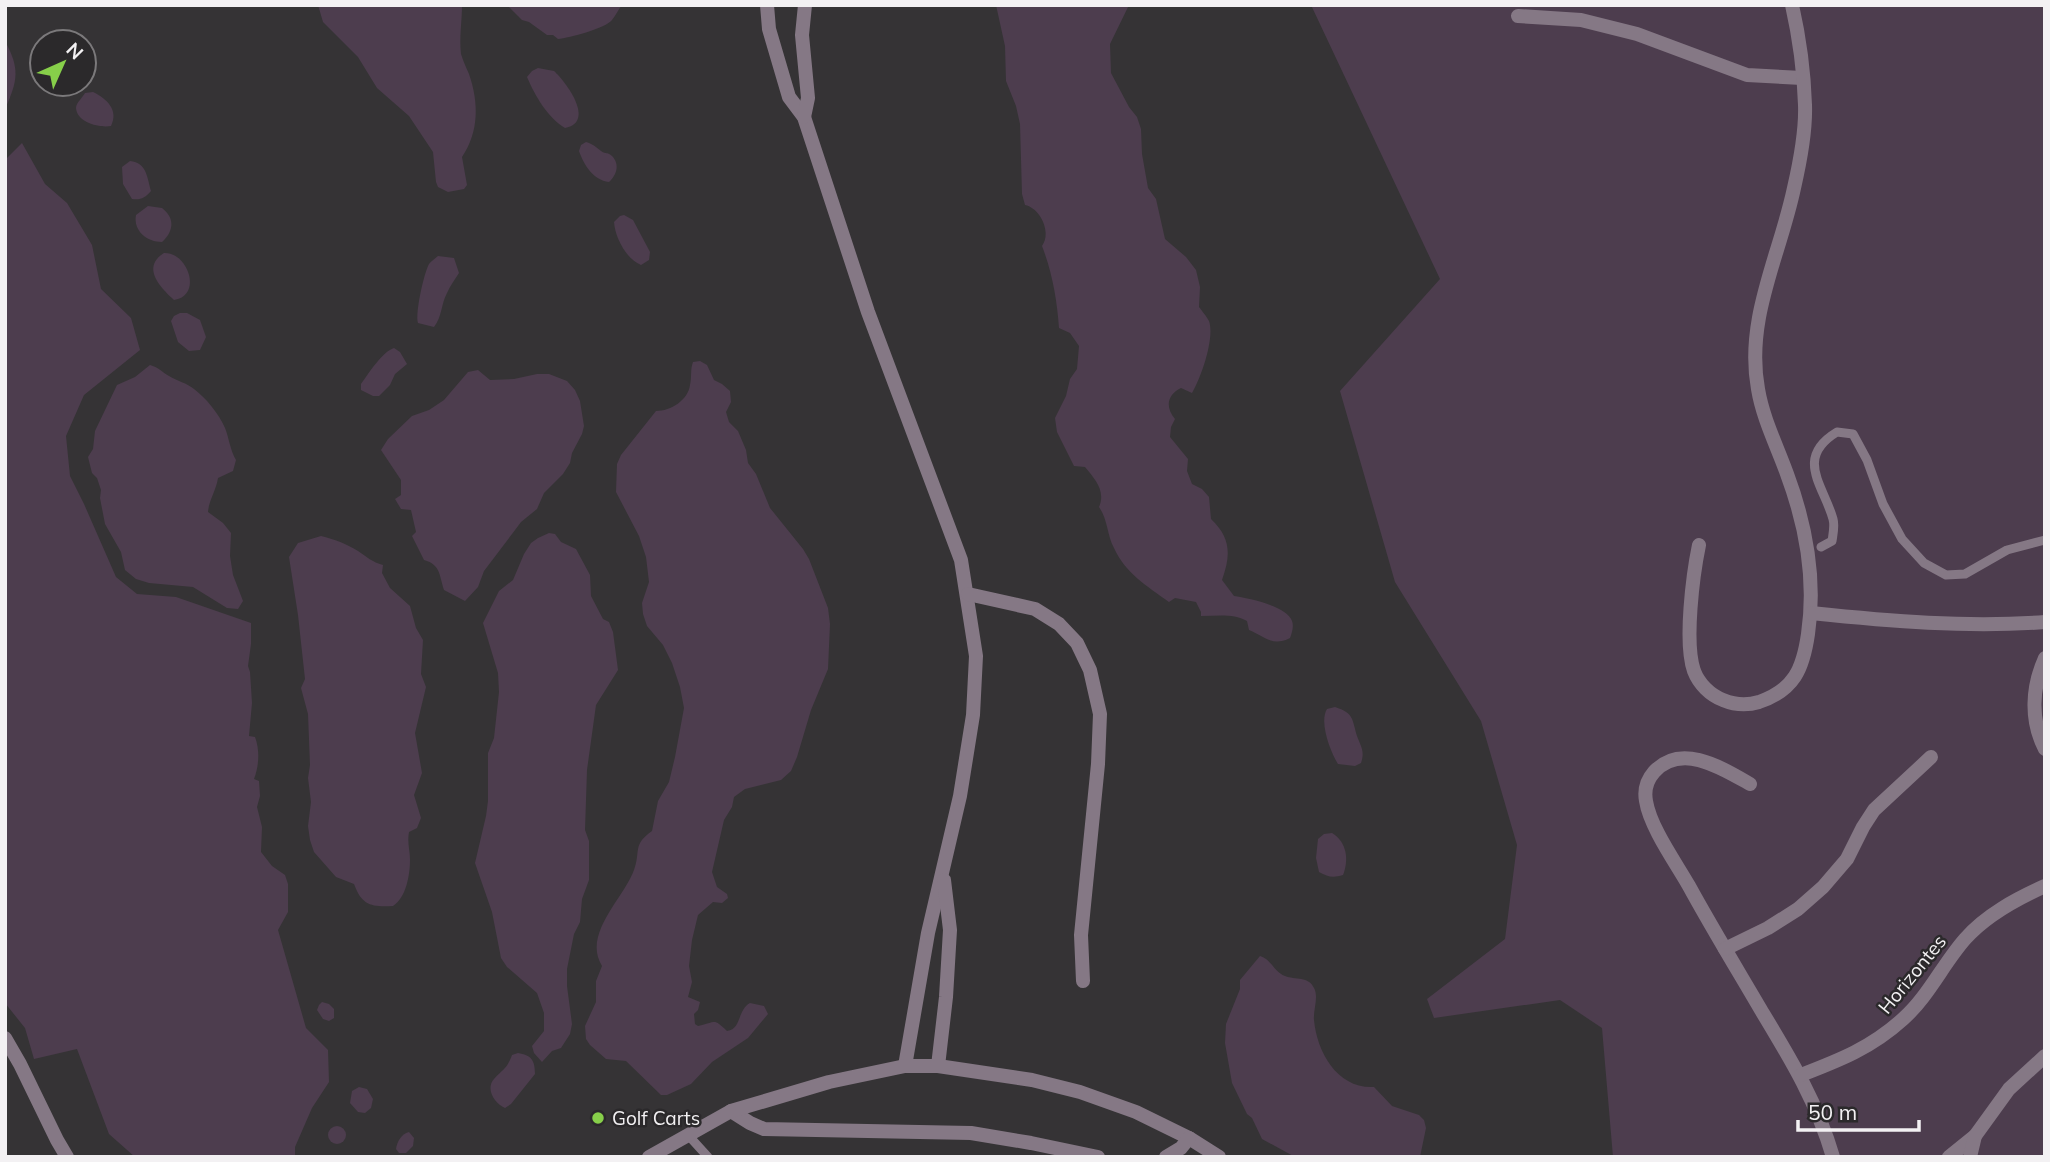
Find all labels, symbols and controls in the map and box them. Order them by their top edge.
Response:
north arrow [28,28,98,98]
text: N [61,37,89,65]
street label: Horizontes [1873,930,1951,1018]
scale bar [1798,1088,1919,1132]
text: 50 m [1808,1099,1857,1125]
place label: Golf Carts [612,1106,700,1130]
marker: Golf Carts [590,1110,606,1126]

